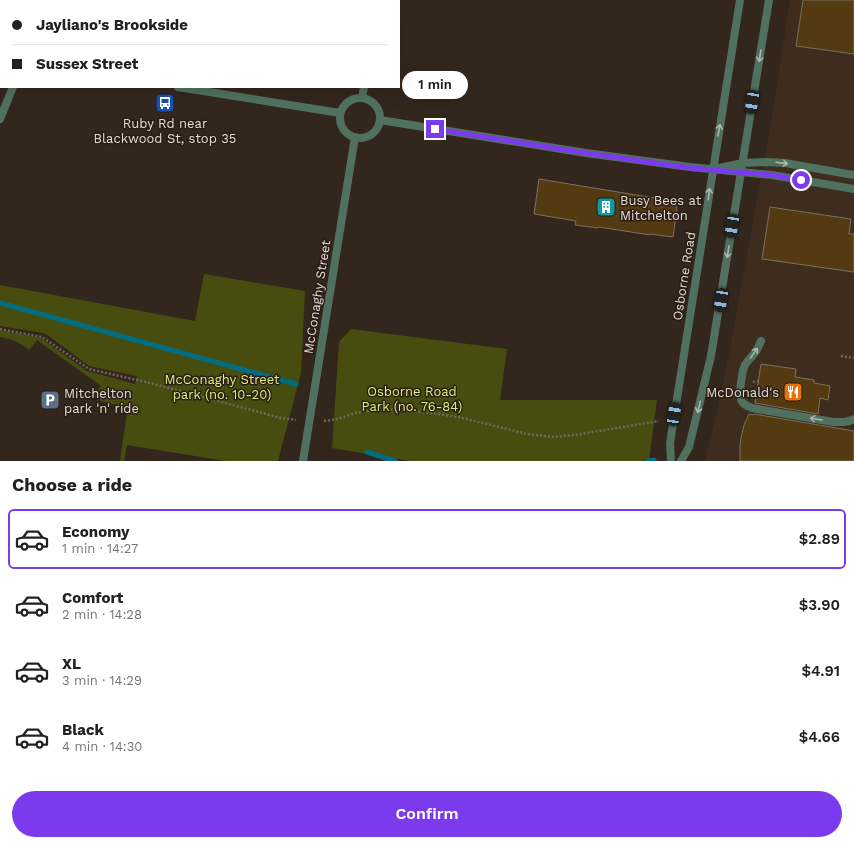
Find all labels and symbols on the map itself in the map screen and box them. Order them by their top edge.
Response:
one-way arrow [756,49,764,62]
callout: 1 min [402,71,468,99]
car [744,89,760,115]
bus stop icon: Ruby Rd near Blackwood St, stop 35 [154,92,176,114]
place label: Ruby Rd near Blackwood St, stop 35 [94,116,236,146]
route end [426,120,444,138]
one-way arrow [716,124,724,137]
one-way arrow [775,160,788,167]
route start [792,171,810,189]
one-way arrow [705,188,713,201]
place label: Busy Bees at Mitchelton [620,193,702,223]
building icon: Busy Bees at Mitchelton [595,196,617,218]
car [724,213,740,239]
street label: Osborne Road [670,231,698,321]
street label: McConaghy Street [301,238,333,355]
one-way arrow [724,245,732,258]
car [713,287,729,313]
one-way arrow [750,348,758,359]
park label: McConaghy Street park (no. 10-20) [164,372,280,402]
restaurant icon: McDonald's [782,381,804,403]
park label: Osborne Road Park (no. 76-84) [362,384,462,414]
place label: McDonald's [706,385,779,400]
place label: Mitchelton park 'n' ride [64,386,139,416]
parking icon: Mitchelton park 'n' ride [39,389,61,411]
one-way arrow [695,400,702,413]
car [666,401,682,427]
one-way arrow [810,415,823,423]

